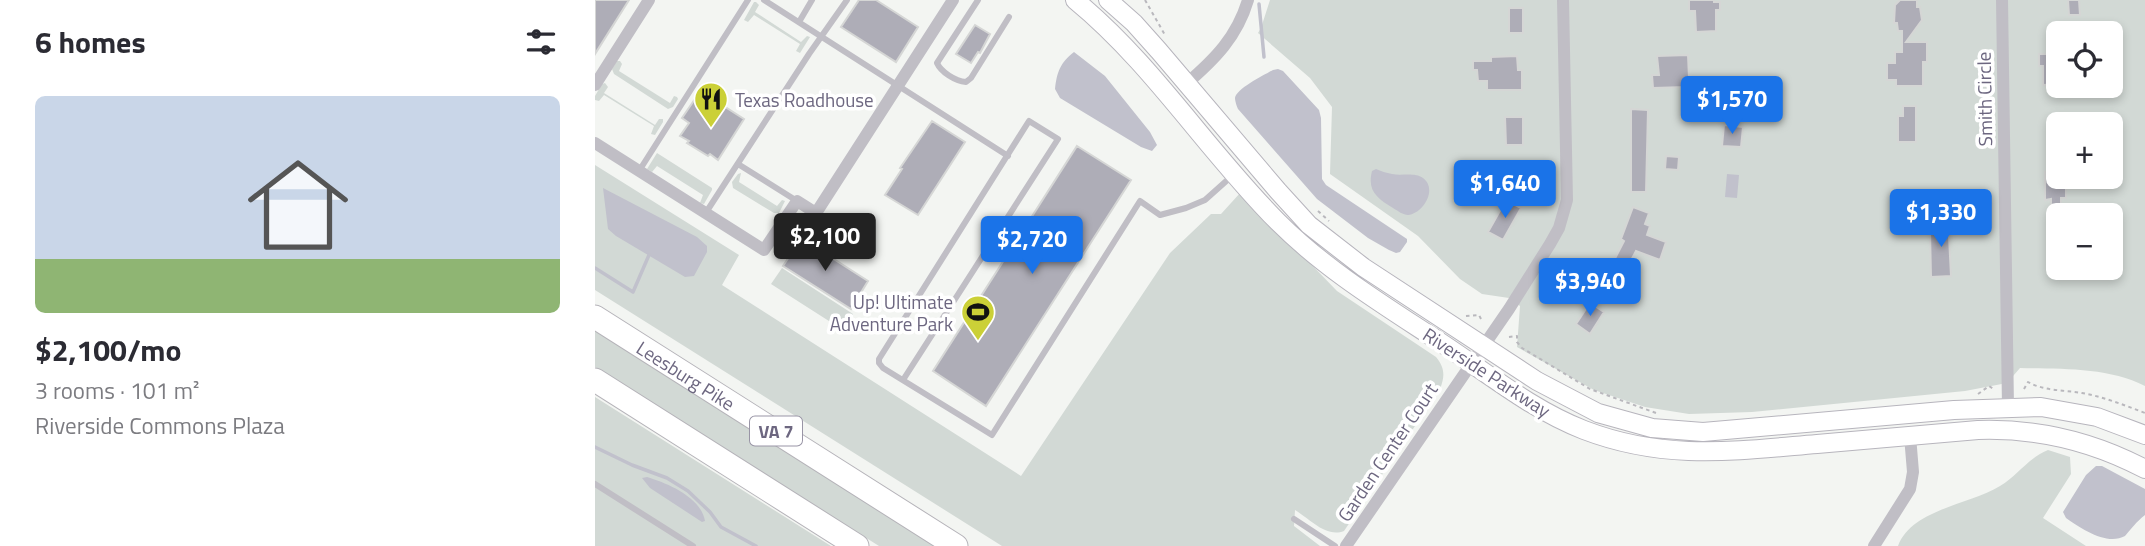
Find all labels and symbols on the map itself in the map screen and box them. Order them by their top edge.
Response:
street label: Smith Circle [1969,51,1999,147]
pin: $1,570 [1675,76,1789,136]
restaurant icon: Texas Roadhouse [692,80,730,129]
place label: Texas Roadhouse [735,85,874,114]
pin: $1,640 [1448,160,1562,220]
pin: $1,330 [1884,190,1998,249]
pin: $2,100 [768,214,882,273]
pin: $2,720 [975,216,1089,276]
pin: $3,940 [1533,258,1647,318]
place label: Up! Ultimate Adventure Park [830,287,953,338]
sports icon: Up! Ultimate Adventure Park [959,293,997,342]
street label: Riverside Parkway [1417,320,1557,424]
street label: Leesburg Pike [631,333,741,417]
street label: Garden Center Court [1330,376,1444,527]
road number: VA 7 [750,416,802,446]

